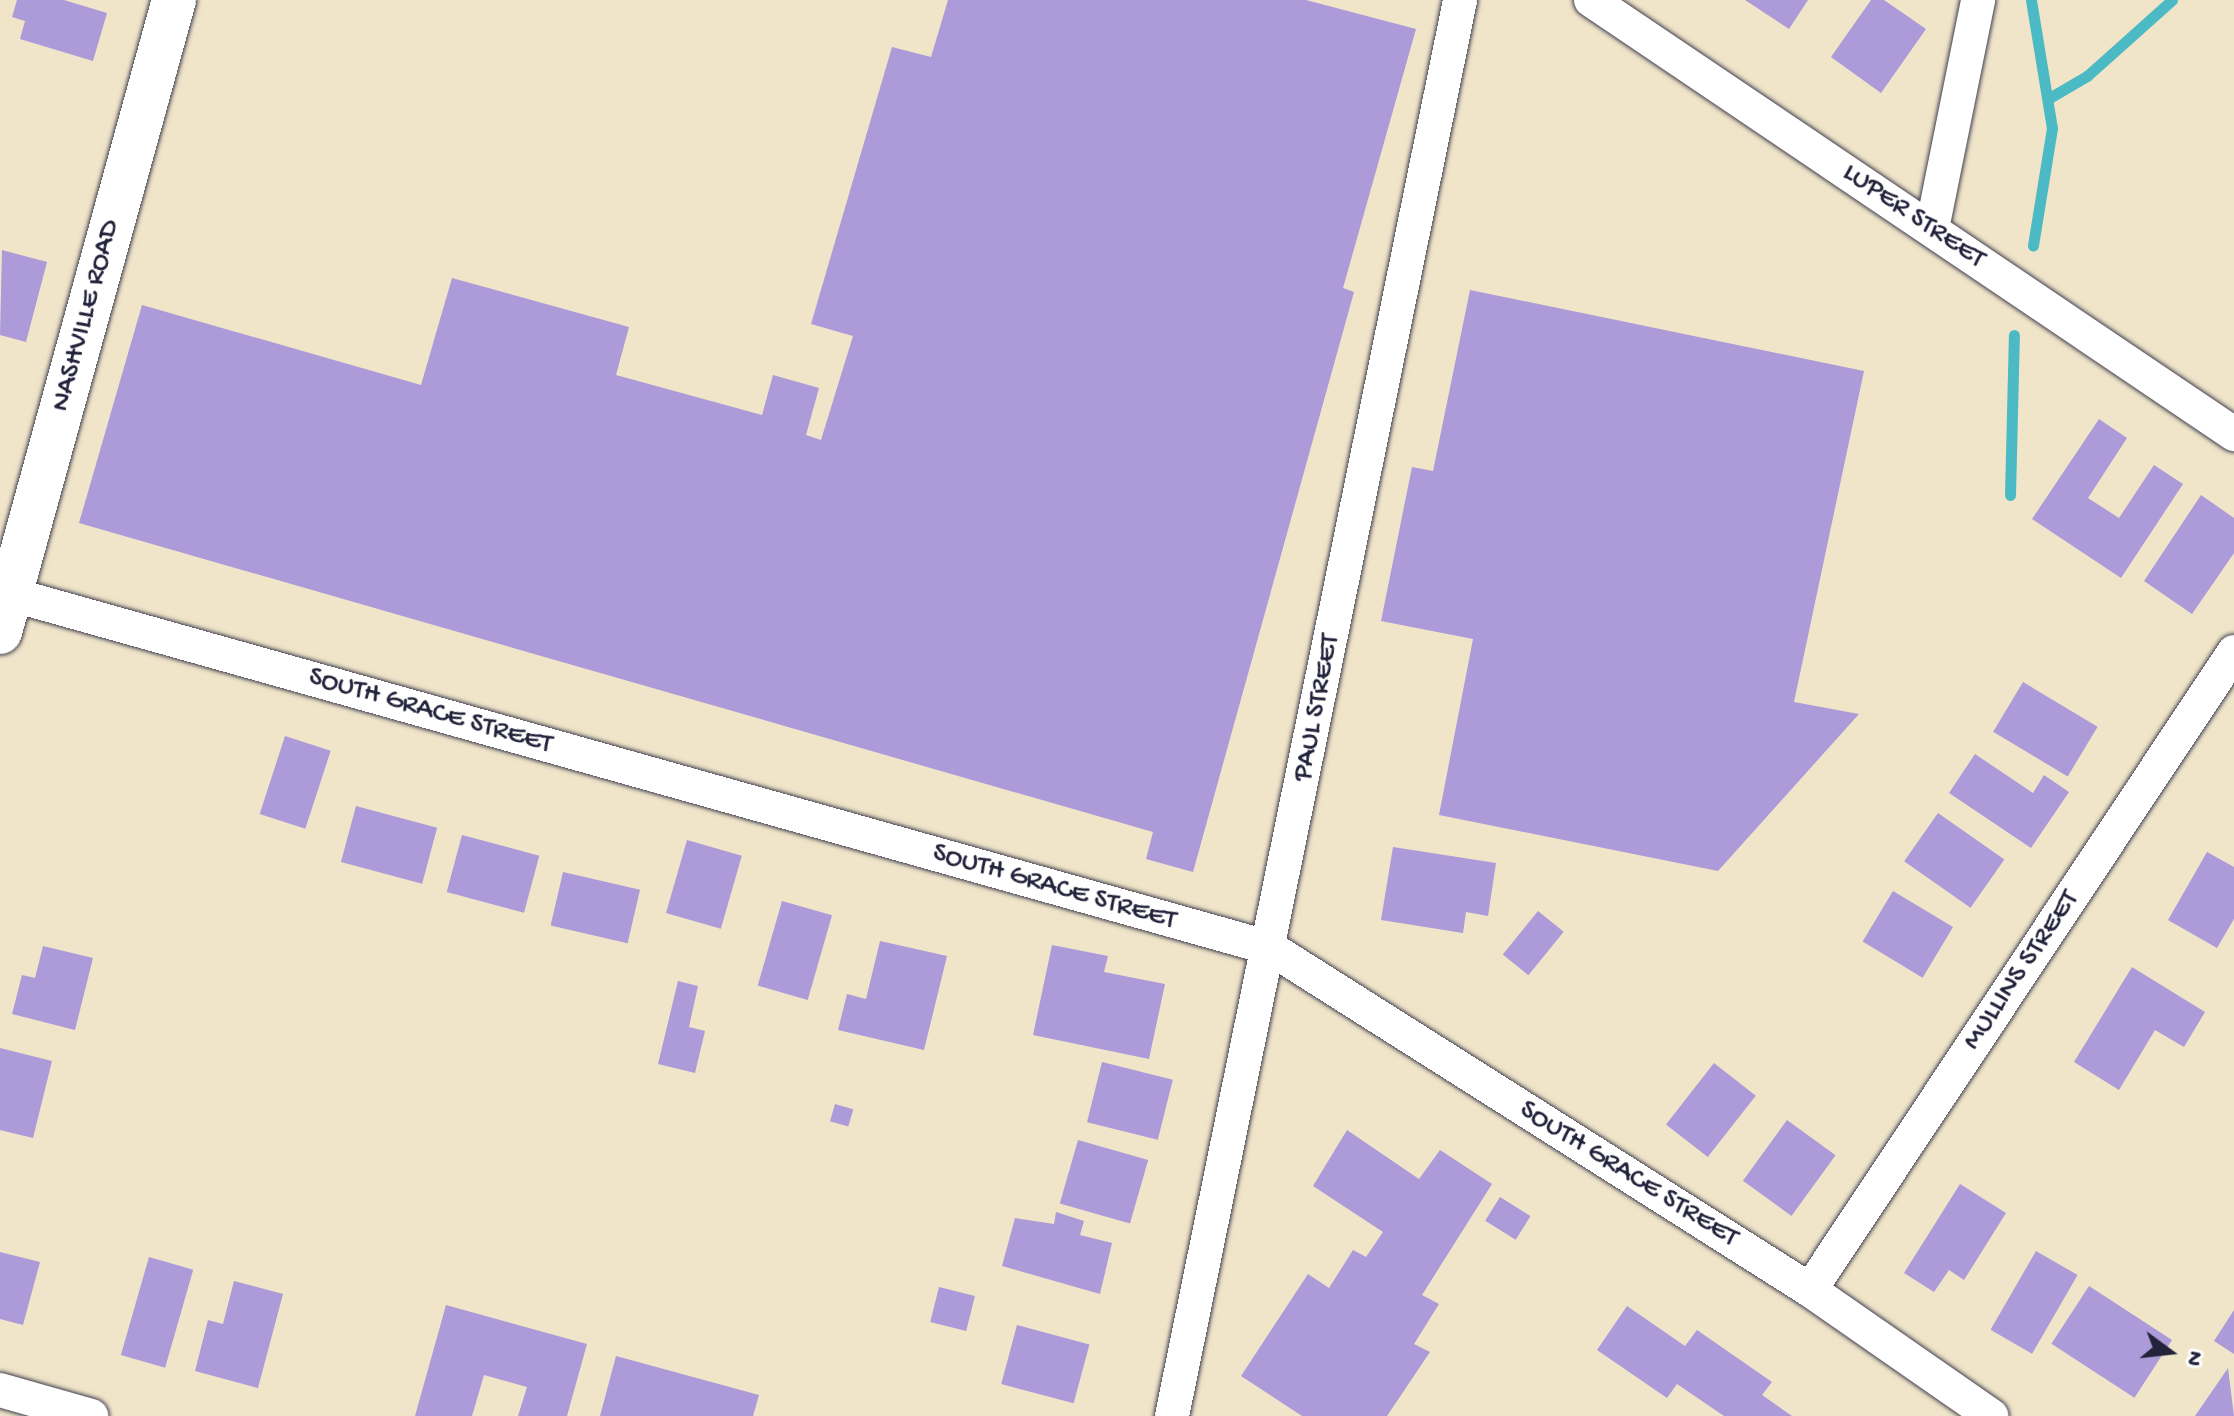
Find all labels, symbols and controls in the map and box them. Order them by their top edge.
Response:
street label: LUPER STREET [1835,157,1991,277]
street label: NASHVILLE ROAD [45,217,129,415]
street label: PAUL STREET [1287,632,1349,784]
street label: SOUTH GRACE STREET [304,661,556,763]
street label: SOUTH GRACE STREET [928,837,1180,939]
street label: MULLINS STREET [1956,885,2088,1057]
street label: SOUTH GRACE STREET [1512,1094,1744,1256]
north arrow [2130,1312,2210,1392]
text: N [2179,1348,2208,1369]

